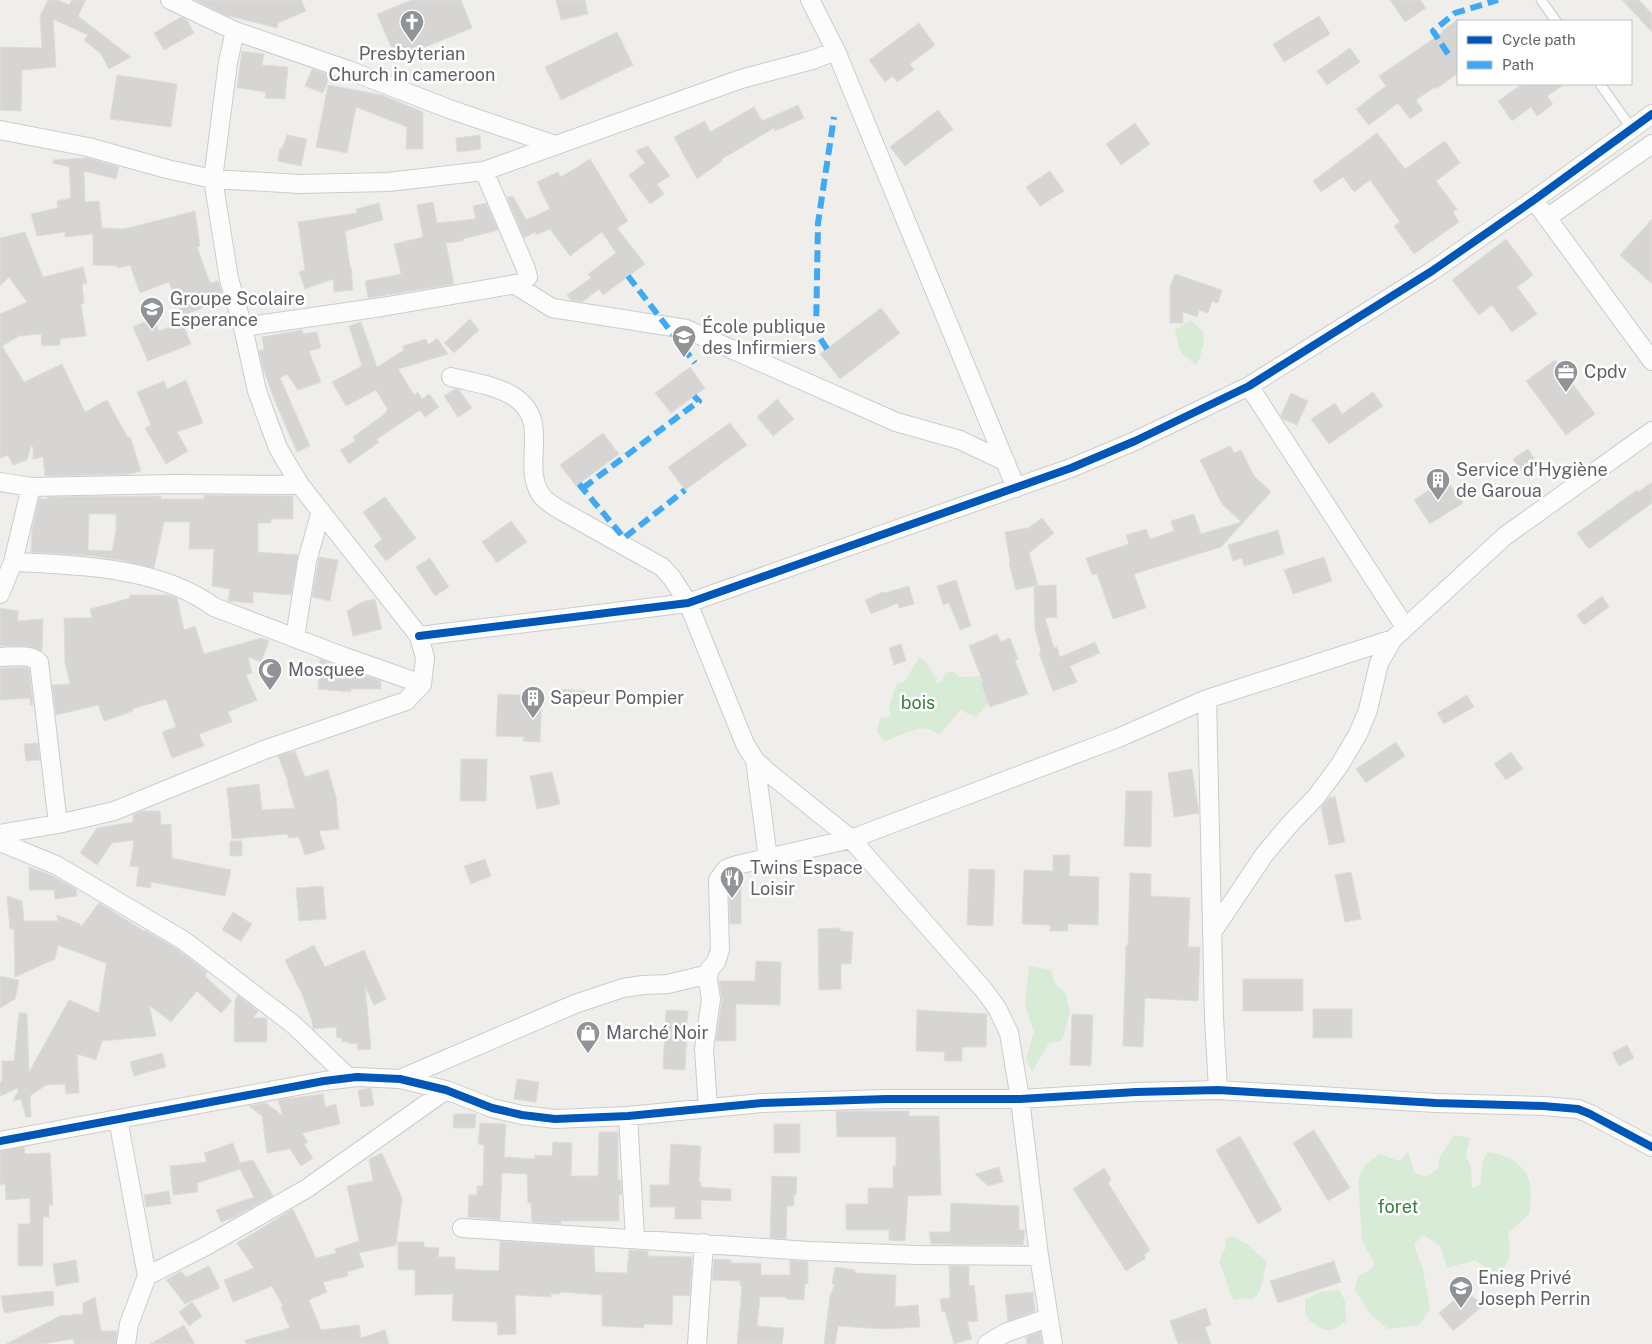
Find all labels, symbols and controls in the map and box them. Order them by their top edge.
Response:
church icon: Presbyterian Church in cameroon [399,9,425,43]
legend [1457,20,1632,85]
text: Cycle path [1502,31,1576,48]
place label: Presbyterian Church in cameroon [329,43,495,85]
text: Path [1502,56,1534,73]
place label: Groupe Scolaire Esperance [170,288,305,330]
school or university icon: Groupe Scolaire Esperance [139,296,165,330]
place label: École publique des Infirmiers [702,315,826,358]
school or university icon: École publique des Infirmiers [671,324,697,358]
office icon: Cpdv [1553,359,1579,393]
place label: Cpdv [1584,361,1627,382]
place label: Service d'Hygiène de Garoua [1456,459,1608,501]
building icon: Service d'Hygiène de Garoua [1425,467,1451,501]
mosque icon: Mosquee [257,657,283,691]
place label: Mosquee [288,659,365,680]
building icon: Sapeur Pompier [520,685,546,719]
place label: Sapeur Pompier [550,687,684,708]
park label: bois [901,692,935,713]
place label: Twins Espace Loisir [750,857,863,899]
restaurant icon: Twins Espace Loisir [719,865,745,899]
shop icon: Marché Noir [575,1020,601,1054]
place label: Marché Noir [606,1022,708,1043]
park label: foret [1378,1196,1418,1217]
place label: Enieg Privé Joseph Perrin [1478,1267,1590,1309]
school or university icon: Enieg Privé Joseph Perrin [1448,1275,1474,1309]

